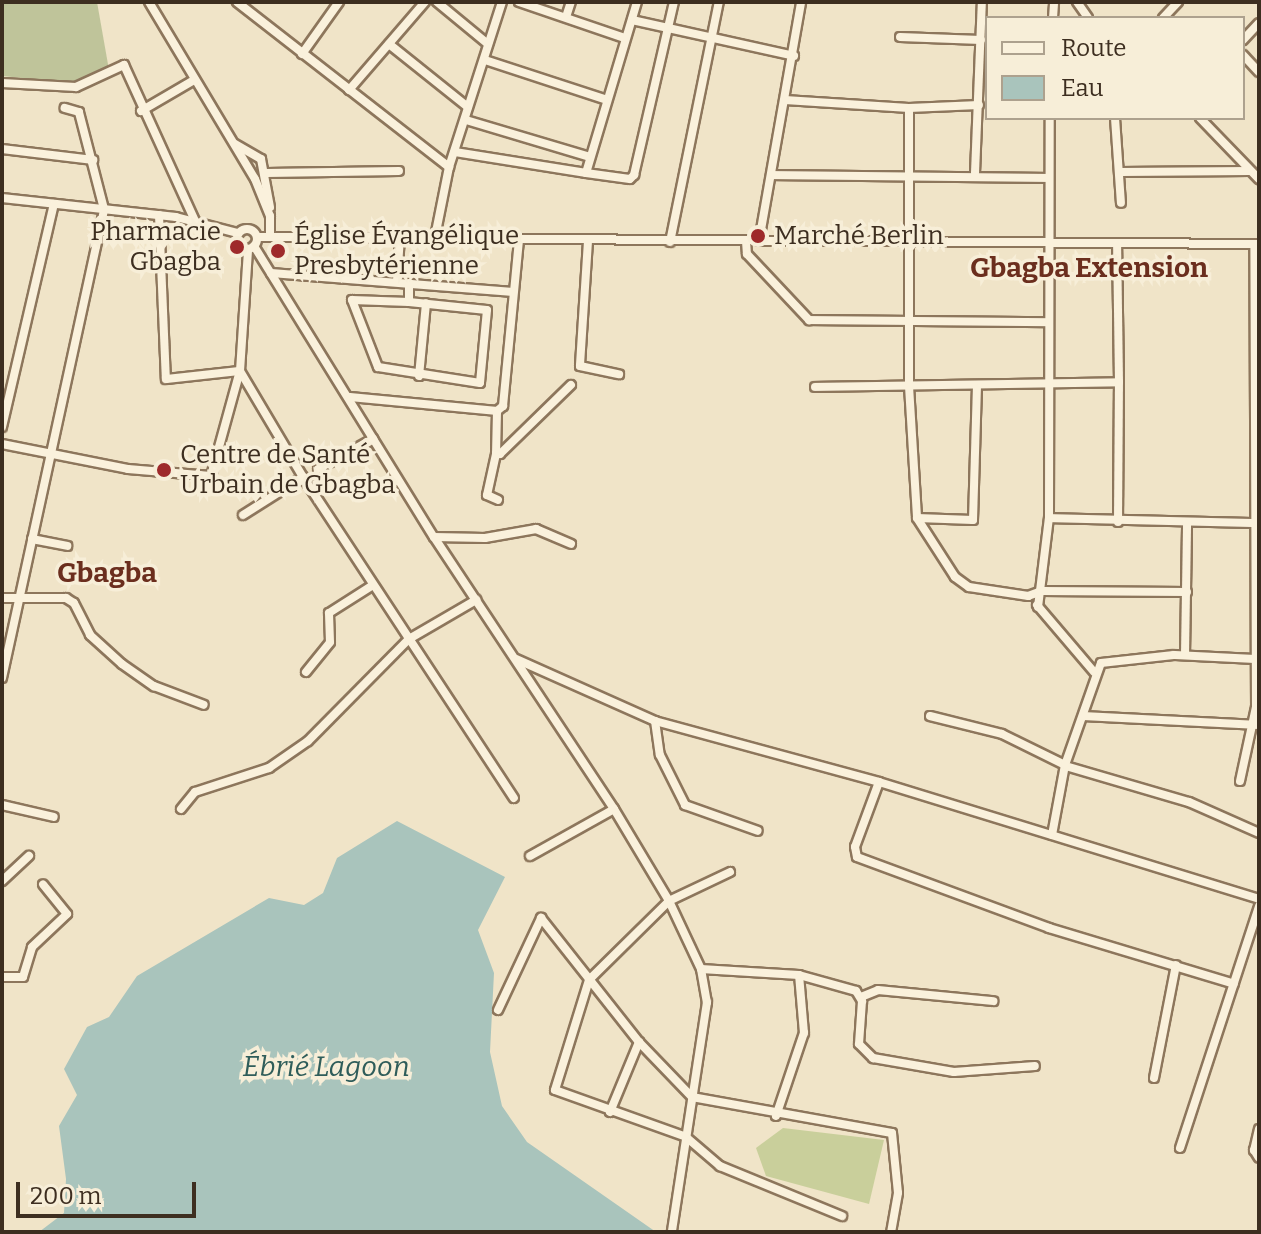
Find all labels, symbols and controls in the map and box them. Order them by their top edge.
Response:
legend [985,16,1245,120]
text: Route [1061,34,1126,62]
text: Eau [1061,74,1103,102]
place label: Pharmacie Gbagba [90,216,221,278]
place label: Église Évangélique Presbytérienne [294,220,519,282]
place label: Marché Berlin [774,220,944,252]
marker: Marché Berlin [749,227,767,245]
marker: Pharmacie Gbagba [228,238,246,256]
marker: Église Évangélique Presbytérienne [269,242,287,260]
district label: Gbagba Extension [970,251,1208,285]
place label: Centre de Santé Urbain de Gbagba [180,439,396,500]
marker: Centre de Santé Urbain de Gbagba [155,461,173,479]
district label: Gbagba [57,556,157,590]
water label: Ébrié Lagoon [242,1050,410,1084]
scale bar [20,1166,200,1216]
text: 200 m [30,1182,102,1210]

